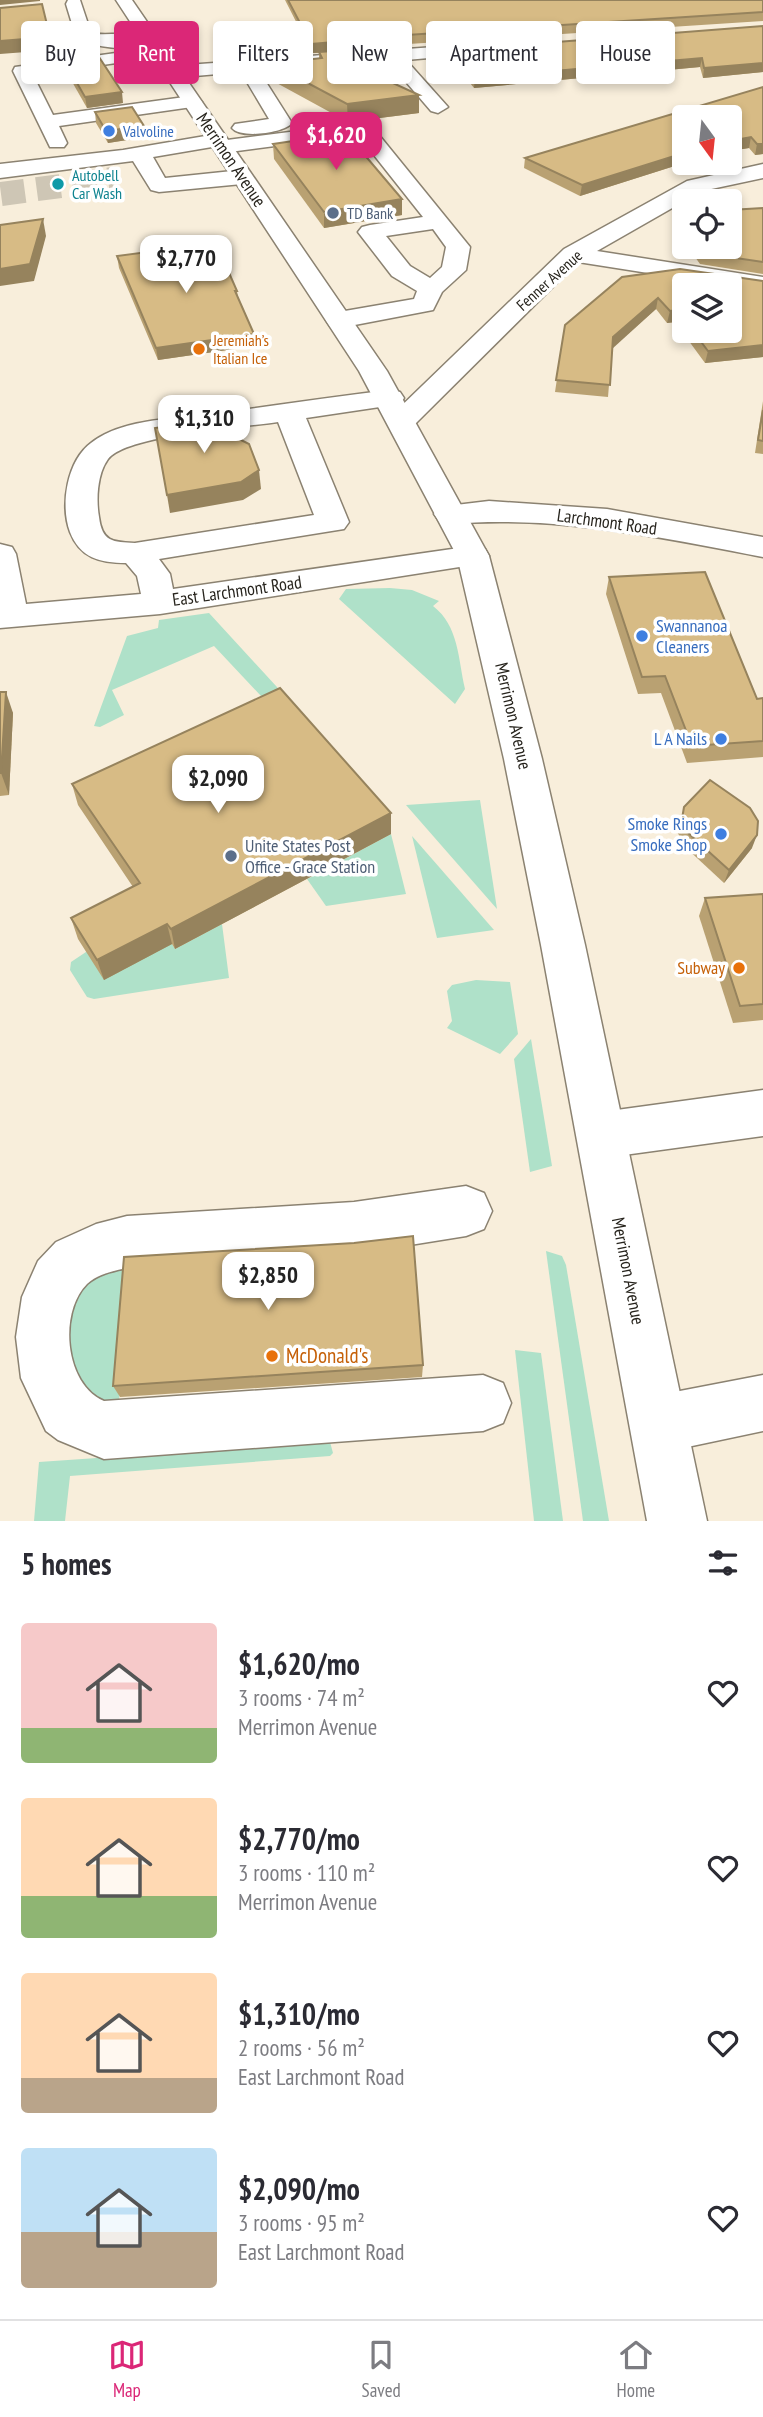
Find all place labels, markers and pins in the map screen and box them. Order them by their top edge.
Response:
pin: $1,620 [279,113,393,172]
place label: Valvoline [122,121,174,141]
marker: Valvoline [101,123,117,139]
place label: Autobell Car Wash [72,165,122,203]
marker: Autobell Car Wash [50,176,66,192]
place label: TD Bank [347,203,394,223]
marker: TD Bank [325,205,341,221]
pin: $2,770 [129,236,243,295]
place label: Jeremiah’s Italian Ice [212,330,269,368]
marker: Jeremiah’s Italian Ice [191,341,207,357]
pin: $1,310 [147,396,261,455]
place label: Swannanoa Cleaners [656,614,727,658]
marker: Swannanoa Cleaners [634,628,650,644]
place label: L A Nails [654,727,707,750]
marker: L A Nails [713,731,729,747]
pin: $2,090 [161,756,275,815]
place label: Smoke Rings Smoke Shop [627,812,707,856]
marker: Smoke Rings Smoke Shop [713,826,729,842]
place label: Unite States Post Office - Grace Station [245,834,375,878]
marker: Unite States Post Office - Grace Station [223,848,239,864]
place label: Subway [677,956,725,979]
marker: Subway [731,960,747,976]
pin: $2,850 [211,1252,325,1312]
place label: McDonald's [286,1342,368,1369]
marker: McDonald's [264,1348,280,1364]

